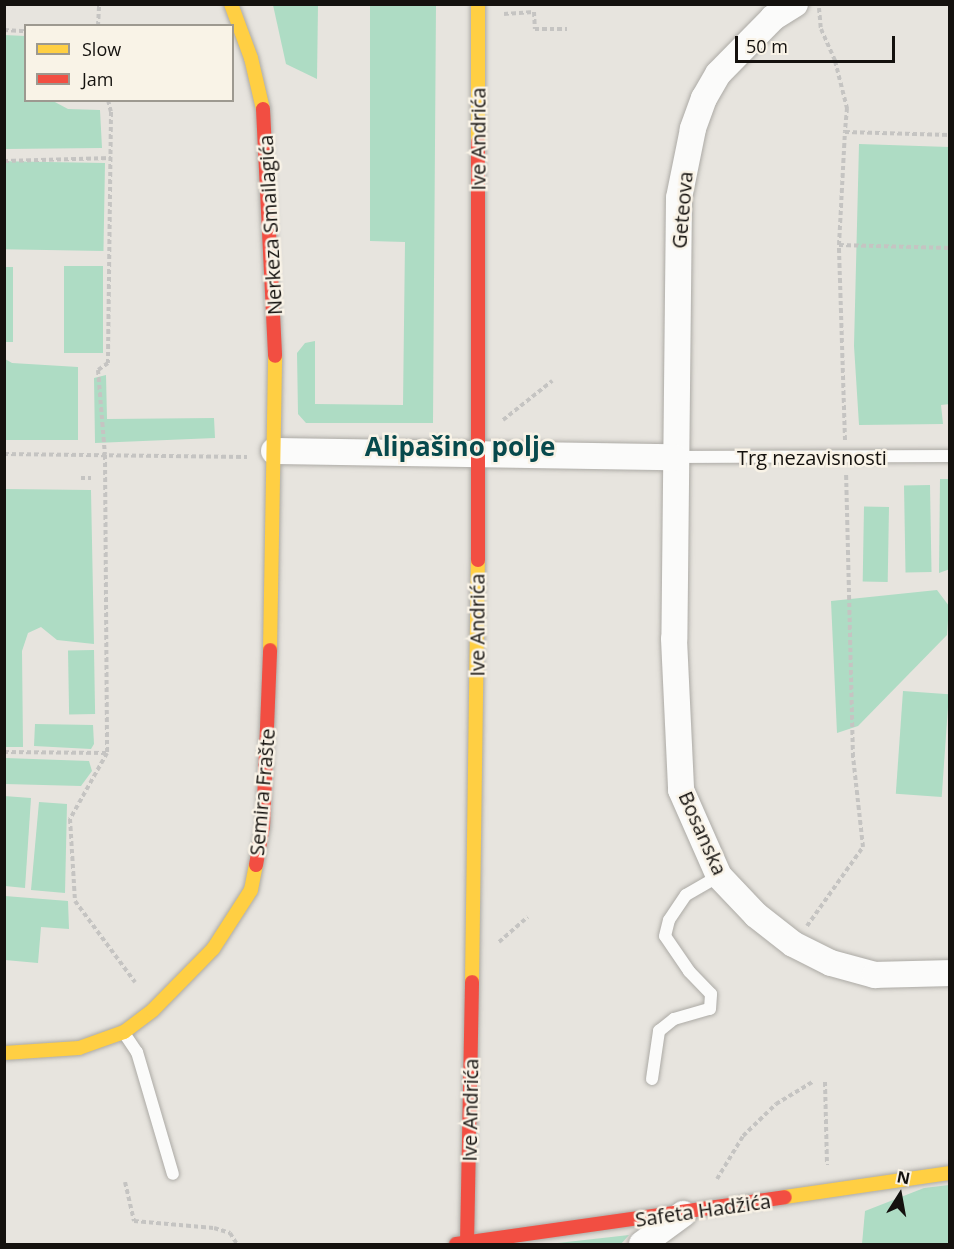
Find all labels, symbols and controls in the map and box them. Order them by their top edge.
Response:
legend [24,24,234,102]
scale bar [738,24,898,62]
text: 50 m [746,34,788,58]
text: Slow [82,37,121,61]
text: Jam [82,67,114,91]
street label: Ive Andrića [466,87,490,191]
street label: Nerkeza Smailagića [253,134,287,316]
street label: Geteova [667,170,697,250]
district label: Alipašino polje [365,431,555,463]
street label: Trg nezavisnosti [737,445,887,469]
street label: Ive Andrića [465,573,489,677]
street label: Semira Frašte [244,727,280,857]
street label: Bosanska [674,787,732,879]
street label: Ive Andrića [457,1058,483,1162]
north arrow [870,1165,930,1225]
text: N [895,1165,912,1189]
street label: Safeta Hadžića [634,1189,772,1231]

